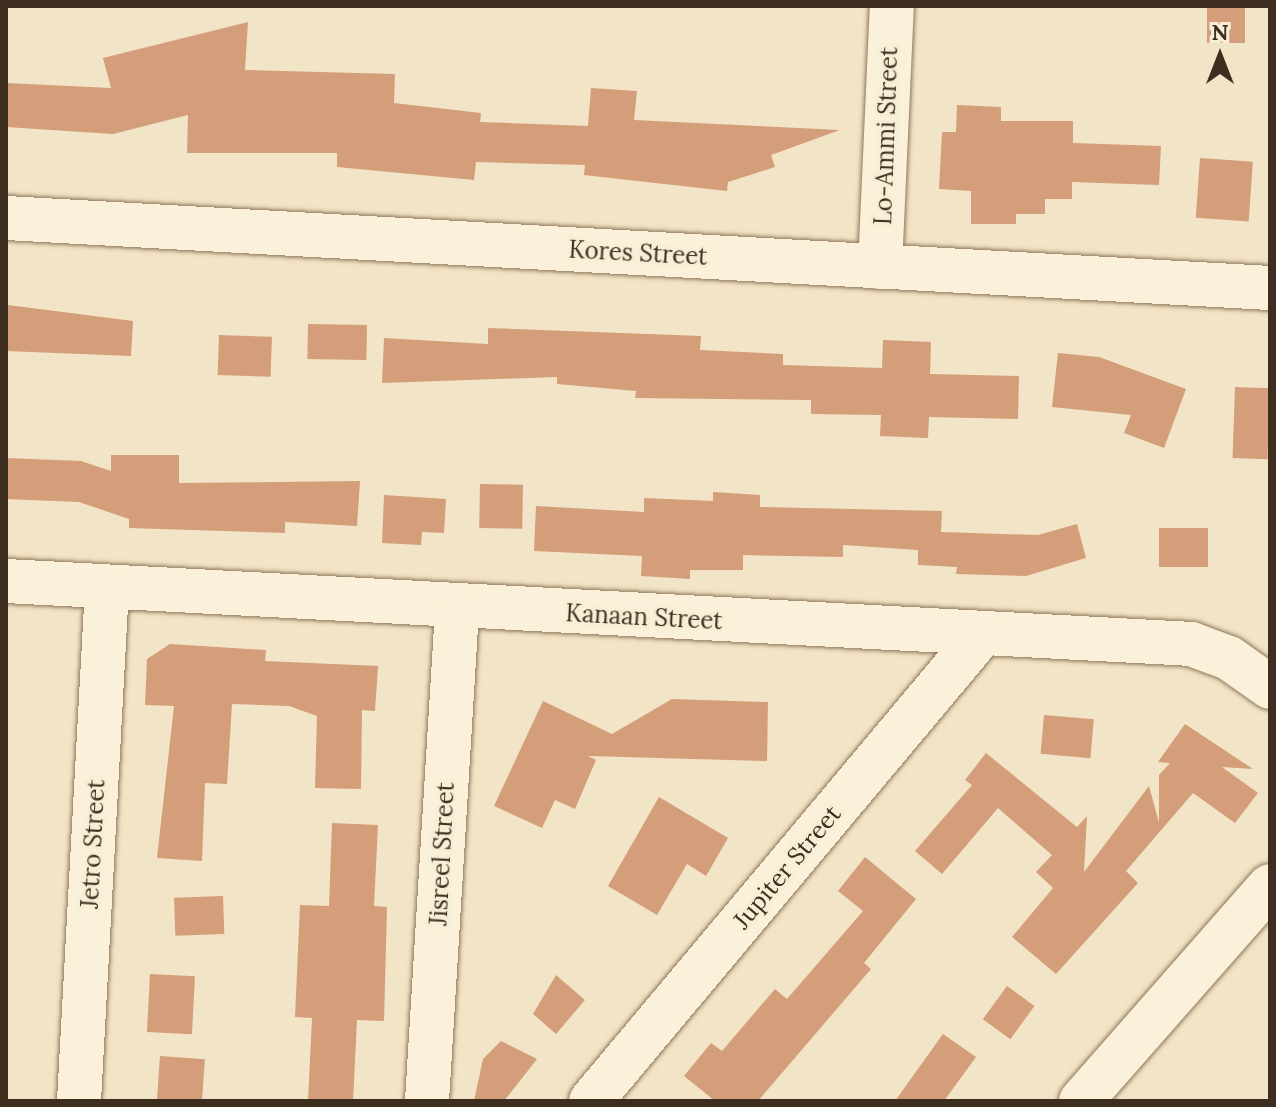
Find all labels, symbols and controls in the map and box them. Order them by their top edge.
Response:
north arrow [1180,16,1260,96]
text: N [1211,18,1229,46]
street label: Lo-Ammi Street [868,46,904,226]
street label: Kores Street [568,235,708,271]
street label: Kanaan Street [565,599,723,635]
street label: Jetro Street [75,779,111,909]
street label: Jisreel Street [424,781,460,927]
street label: Jupiter Street [727,800,847,934]

